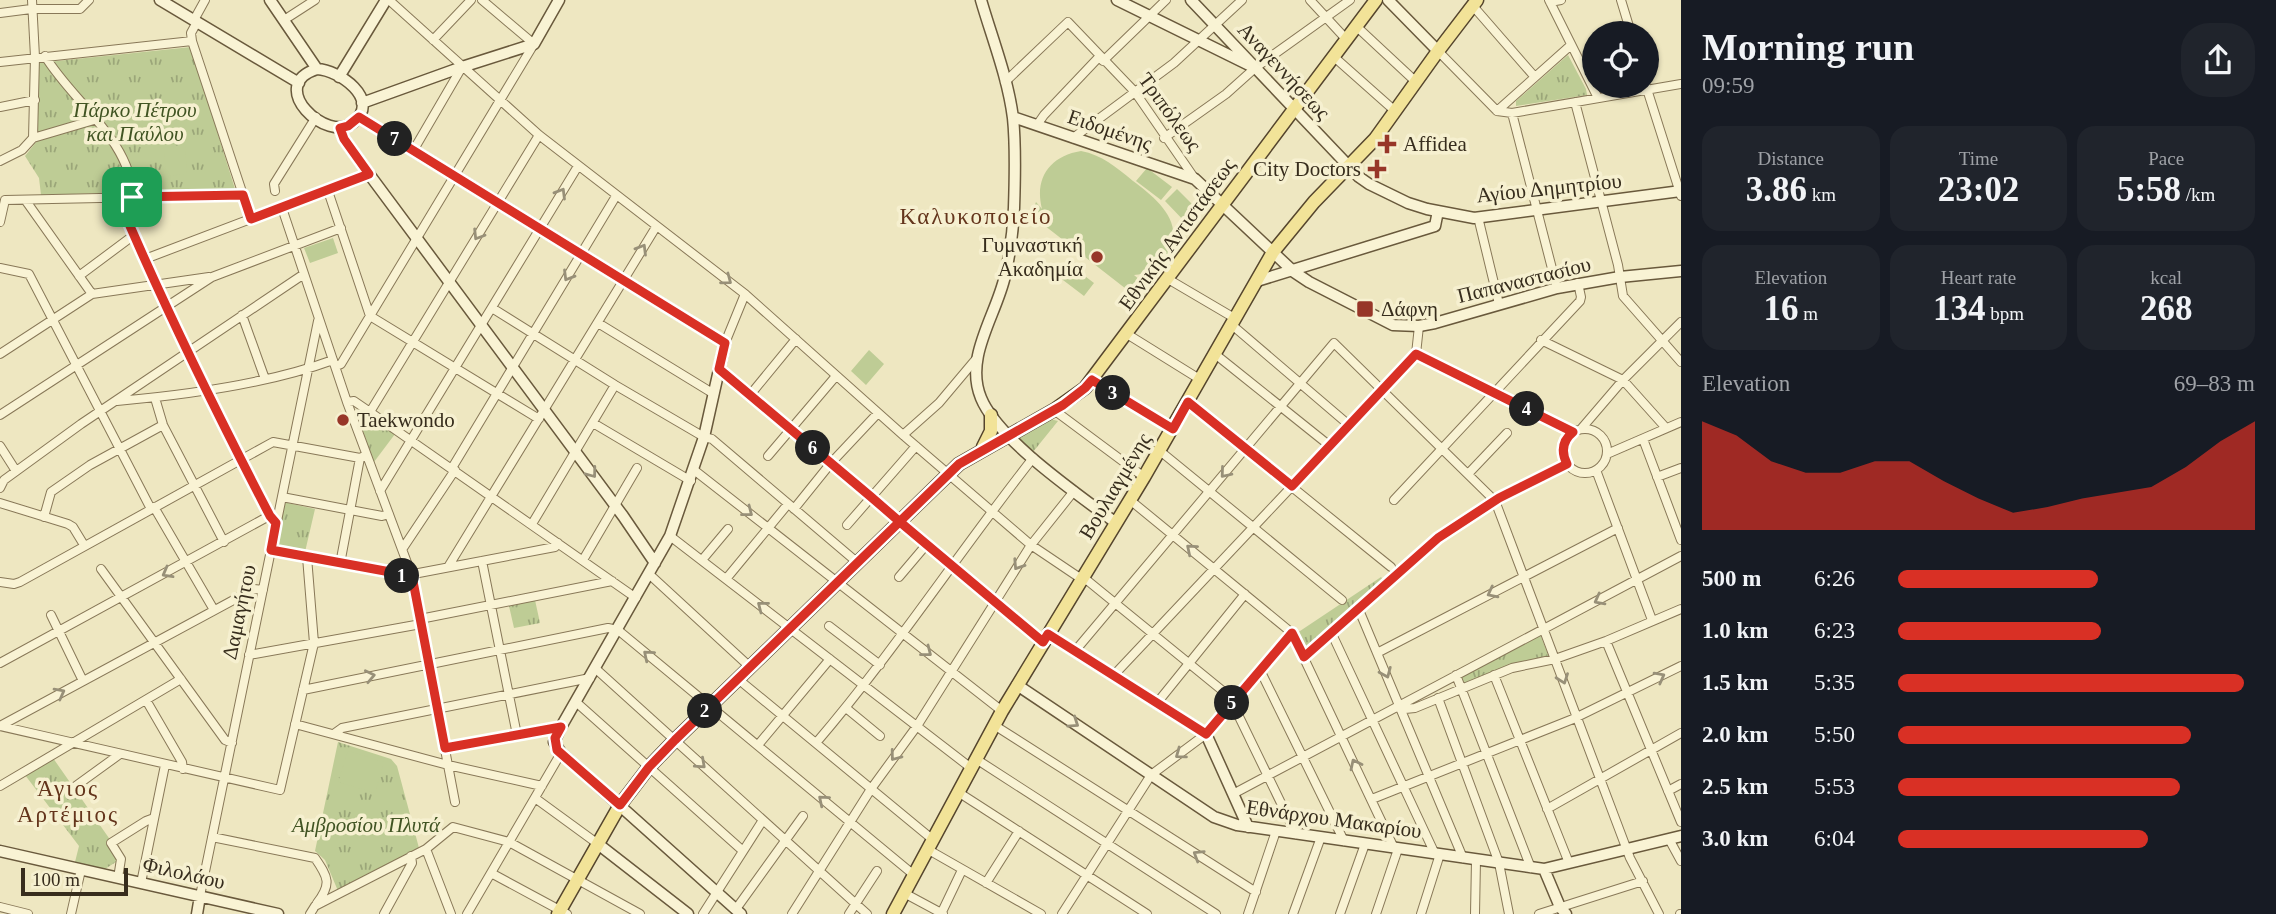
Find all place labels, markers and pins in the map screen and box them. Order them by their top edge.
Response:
pin: 7 [378,122,412,156]
place label: Affidea [1403,132,1467,156]
marker: Affidea [1377,134,1397,154]
place label: City Doctors [1253,157,1361,181]
marker: City Doctors [1367,159,1387,179]
pin [102,167,162,227]
place label: Γυμναστική Ακαδημία [982,233,1083,281]
marker: Γυμναστική Ακαδημία [1089,249,1105,265]
place label: Δάφνη [1381,297,1438,321]
marker: Δάφνη [1355,299,1375,319]
pin: 3 [1096,376,1130,410]
pin: 4 [1510,392,1544,426]
place label: Taekwondo [357,408,455,432]
marker: Taekwondo [335,412,351,428]
pin: 6 [796,430,830,466]
pin: 1 [384,558,420,594]
pin: 5 [1214,686,1250,720]
pin: 2 [688,694,722,728]

